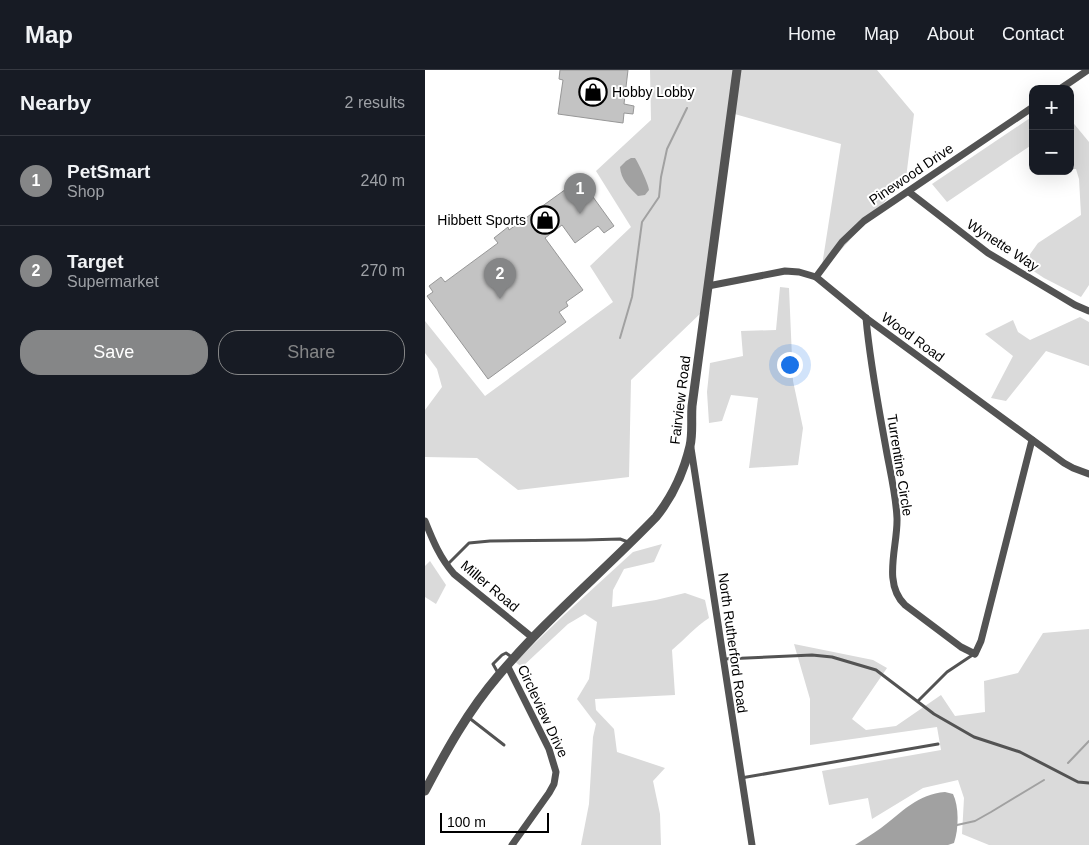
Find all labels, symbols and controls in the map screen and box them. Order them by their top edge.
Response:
text: Map [25,21,73,48]
text: Home [788,24,836,44]
text: Map [864,24,899,44]
text: About [927,24,974,44]
text: Contact [1002,24,1064,44]
shop icon: Hobby Lobby [578,77,608,107]
place label: Hobby Lobby [612,84,695,100]
map controls [1029,85,1074,175]
button: + [1029,85,1074,130]
text: Nearby [20,91,91,114]
text: 2 results [345,94,405,111]
button: − [1029,130,1074,175]
street label: Pinewood Drive [866,140,956,208]
text: PetSmart [67,161,150,182]
text: 1 [32,172,40,189]
text: 240 m [361,172,405,189]
pin: 1 [564,173,596,214]
text: Shop [67,183,104,200]
shop icon: Hibbett Sports [530,205,560,235]
place label: Hibbett Sports [437,212,526,228]
street label: Wynette Way [964,216,1042,274]
text: Target [67,251,124,272]
pin: 2 [484,258,516,299]
text: 2 [32,262,40,279]
text: 270 m [361,262,405,279]
text: Supermarket [67,273,159,290]
street label: Wood Road [878,309,948,365]
button: Save [20,330,208,375]
button: Share [218,330,405,375]
your location [777,352,803,378]
street label: Fairview Road [667,355,693,445]
street label: Turrentine Circle [884,413,916,517]
street label: Miller Road [458,557,522,615]
street label: North Rutherford Road [715,572,751,714]
street label: Circleview Drive [515,662,572,760]
scale bar [440,810,549,833]
text: 100 m [447,814,486,830]

